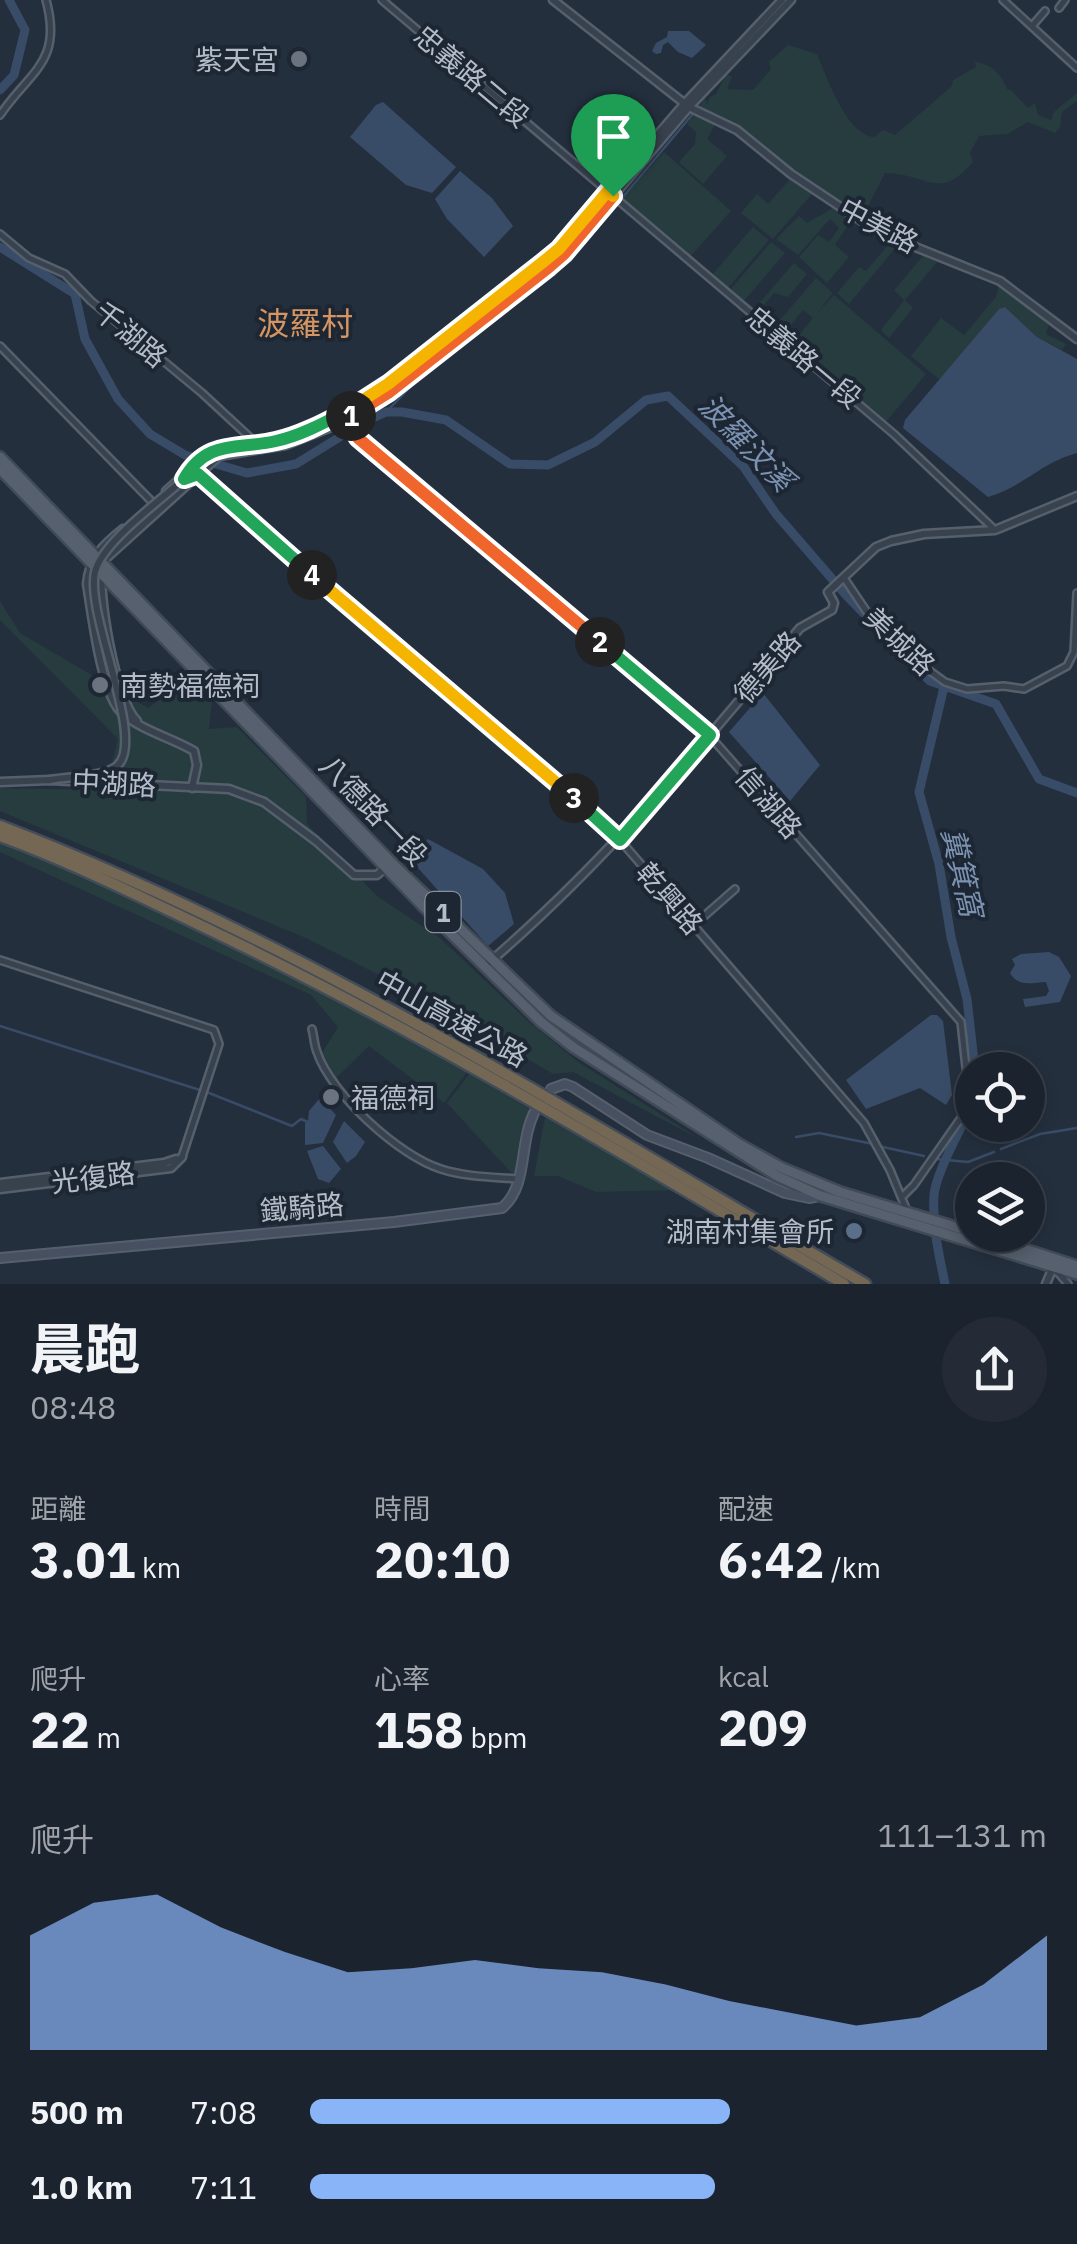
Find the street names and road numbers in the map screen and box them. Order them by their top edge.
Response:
street label: 忠義路二段 [406,17,538,135]
street label: 中美路 [833,189,925,261]
street label: 千湖路 [87,293,175,375]
street label: 忠義路一段 [738,298,870,416]
street label: 美城路 [857,599,943,683]
street label: 德美路 [725,623,809,711]
street label: 八德路一段 [312,747,436,873]
street label: 信湖路 [727,758,811,846]
street label: 中湖路 [71,762,157,804]
street label: 乾興路 [628,854,712,942]
road number: 1 [426,892,460,932]
street label: 中山高速公路 [370,961,534,1075]
street label: 光復路 [49,1154,137,1200]
street label: 鐵騎路 [259,1185,345,1229]

